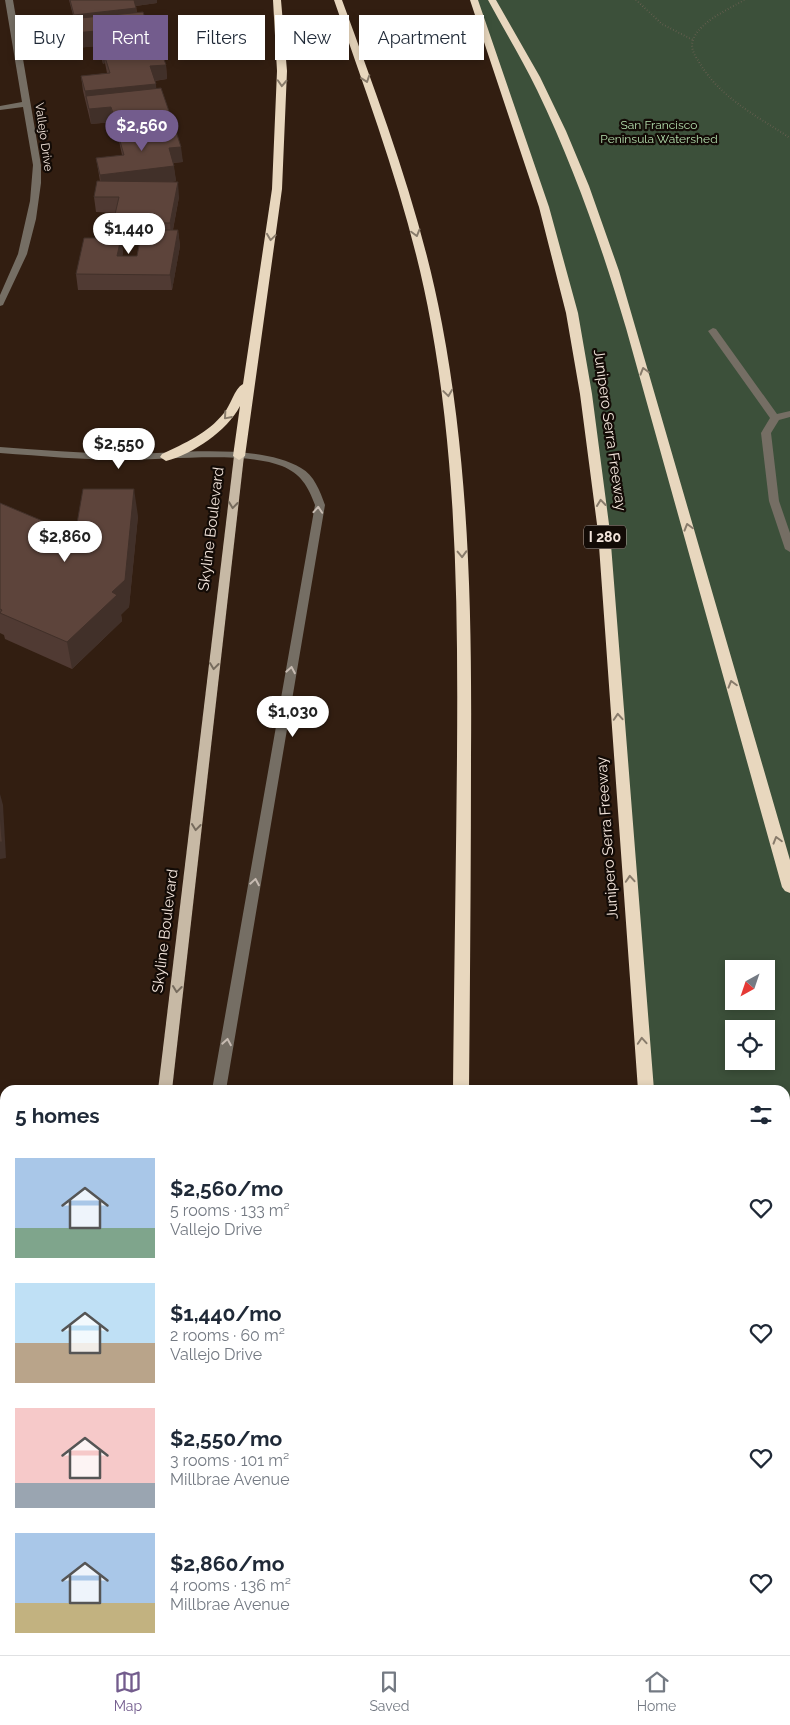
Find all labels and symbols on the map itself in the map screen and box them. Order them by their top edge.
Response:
one-way arrow [360,74,370,83]
one-way arrow [276,80,287,88]
street label: Vallejo Drive [32,102,56,172]
pin: $2,560 [101,110,183,152]
park label: San Francisco Peninsula Watershed [600,118,718,146]
pin: $1,440 [88,212,170,255]
one-way arrow [411,229,421,237]
one-way arrow [266,233,276,241]
street label: Junipero Serra Freeway [590,348,630,512]
one-way arrow [639,367,649,376]
one-way arrow [442,389,453,397]
one-way arrow [223,411,232,420]
pin: $2,550 [78,428,160,470]
street label: Skyline Boulevard [194,466,228,592]
one-way arrow [596,499,607,507]
one-way arrow [228,501,239,509]
one-way arrow [312,505,323,513]
pin: $2,860 [24,520,106,563]
one-way arrow [683,523,694,532]
road number: I 280 [584,526,626,548]
one-way arrow [457,551,468,559]
one-way arrow [209,662,220,670]
one-way arrow [286,665,296,674]
one-way arrow [728,680,738,688]
pin: $1,030 [252,696,334,738]
one-way arrow [613,713,624,721]
street label: Junipero Serra Freeway [592,756,622,920]
one-way arrow [191,824,202,832]
one-way arrow [772,836,782,845]
street label: Skyline Boulevard [148,868,182,994]
one-way arrow [625,875,636,883]
one-way arrow [249,877,259,886]
north arrow [725,960,775,1010]
one-way arrow [172,985,183,993]
one-way arrow [637,1037,648,1045]
one-way arrow [222,1038,232,1046]

